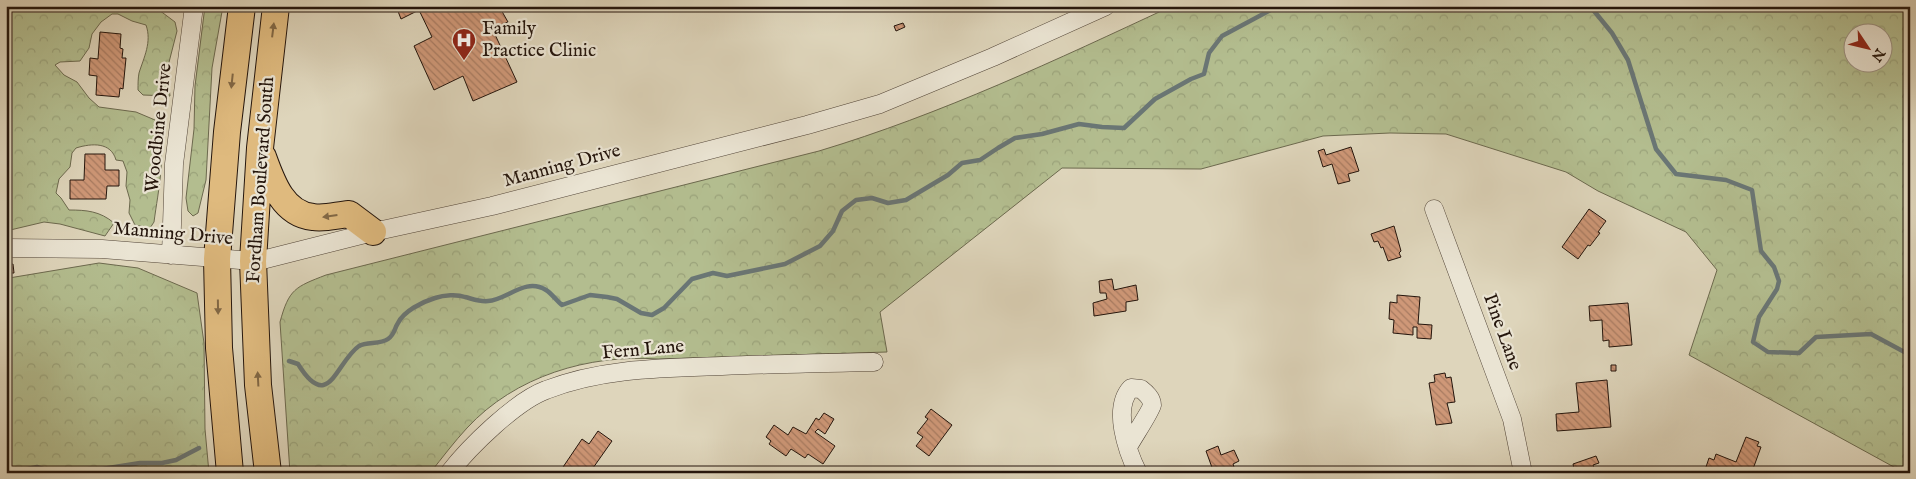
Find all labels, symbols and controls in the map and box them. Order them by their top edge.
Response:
place label: Family Practice Clinic [482,17,596,63]
one-way arrow [269,22,277,38]
north arrow [1844,22,1894,72]
hospital icon: Family Practice Clinic [451,27,477,61]
text: N [1867,44,1889,65]
street label: Woodbine Drive [140,62,178,194]
one-way arrow [228,73,236,89]
street label: Fordham Boulevard South [242,76,280,284]
street label: Manning Drive [501,139,623,193]
one-way arrow [322,212,338,220]
street label: Manning Drive [112,217,234,251]
street label: Pine Lane [1477,290,1527,374]
one-way arrow [214,300,222,316]
street label: Fern Lane [601,334,685,366]
one-way arrow [254,371,262,387]

